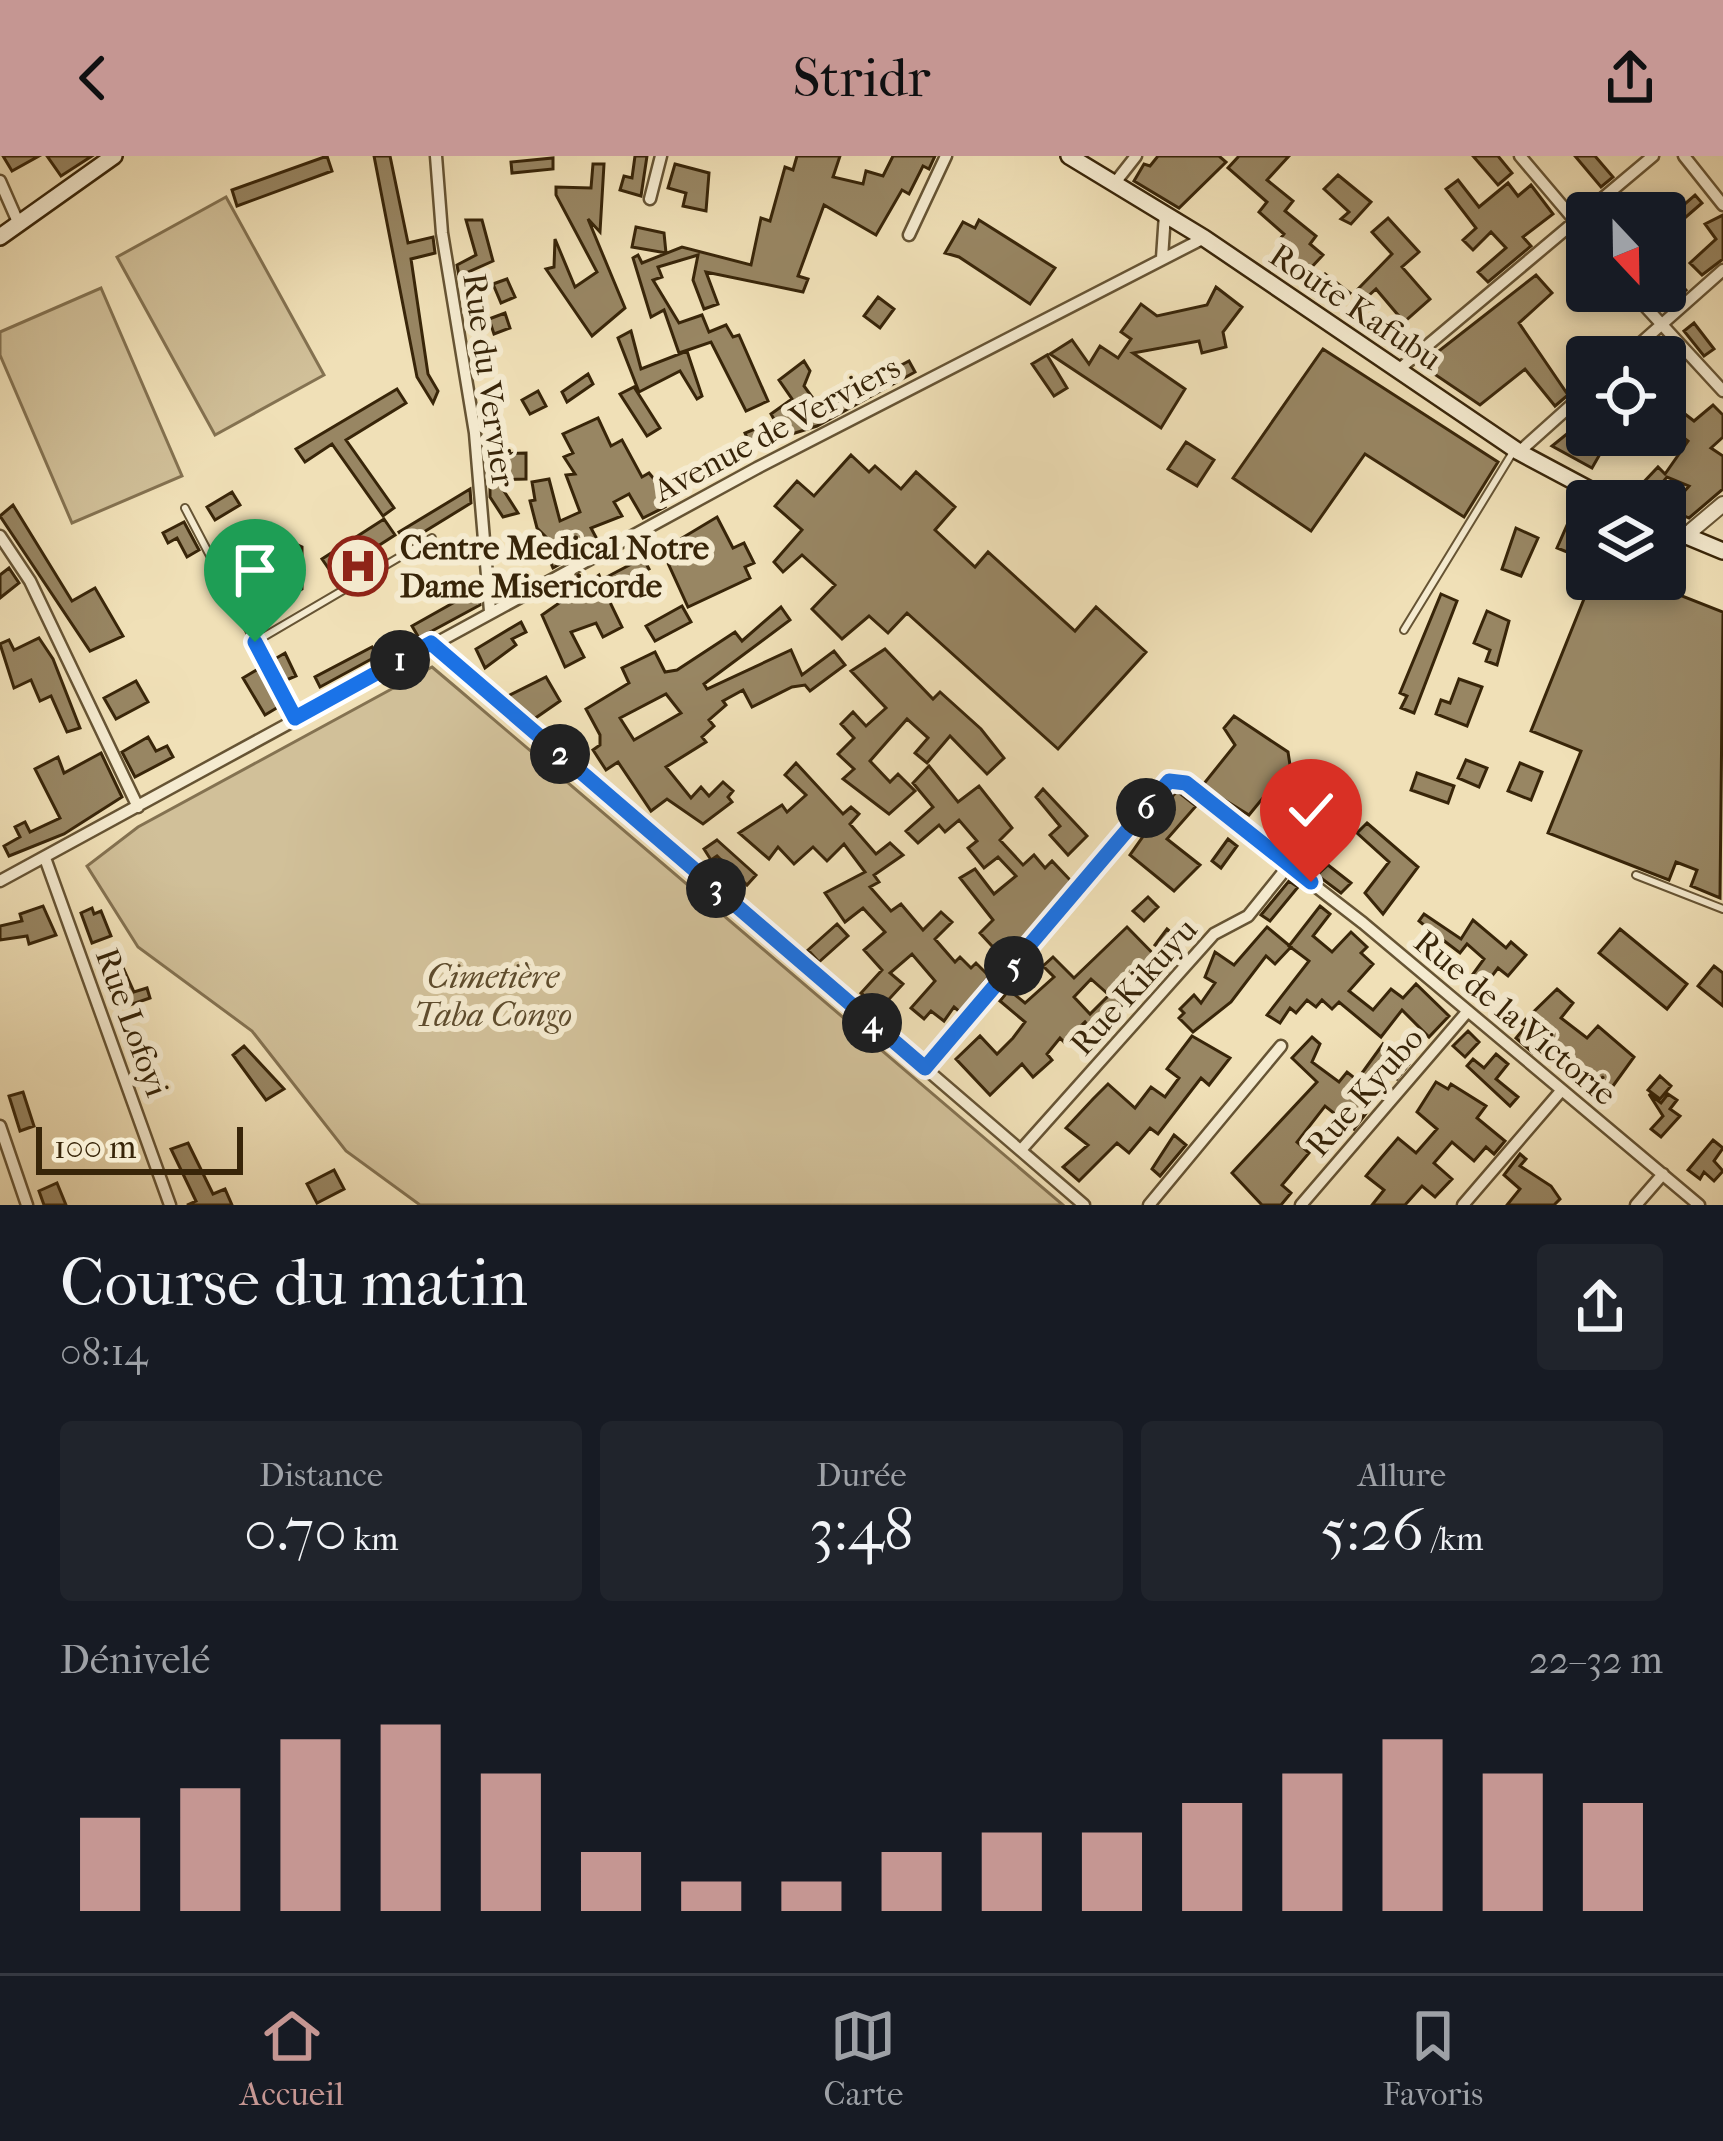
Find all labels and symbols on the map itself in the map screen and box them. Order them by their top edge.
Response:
north arrow [1566,192,1686,312]
street label: Route Kafubu [1262,236,1449,379]
street label: Rue du Vervier [454,271,523,490]
street label: Avenue de Verviers [645,348,907,512]
pin [204,519,306,642]
place label: Centre Medical Notre Dame Misericorde [400,529,710,606]
hospital icon: Centre Medical Notre Dame Misericorde [327,535,389,597]
pin: 1 [370,630,430,690]
pin: 2 [530,724,590,784]
pin [1260,759,1362,882]
pin: 6 [1116,778,1176,838]
pin: 3 [686,858,746,918]
street label: Rue Kikuyu [1063,910,1206,1063]
street label: Rue de la Victorie [1406,922,1624,1114]
pin: 5 [984,936,1044,996]
street label: Rue Lofoyi [87,943,177,1102]
park label: Cimetière Taba Congo [414,958,572,1035]
pin: 4 [842,993,902,1053]
street label: Rue Kyubo [1298,1019,1432,1165]
scale bar [36,1121,243,1174]

